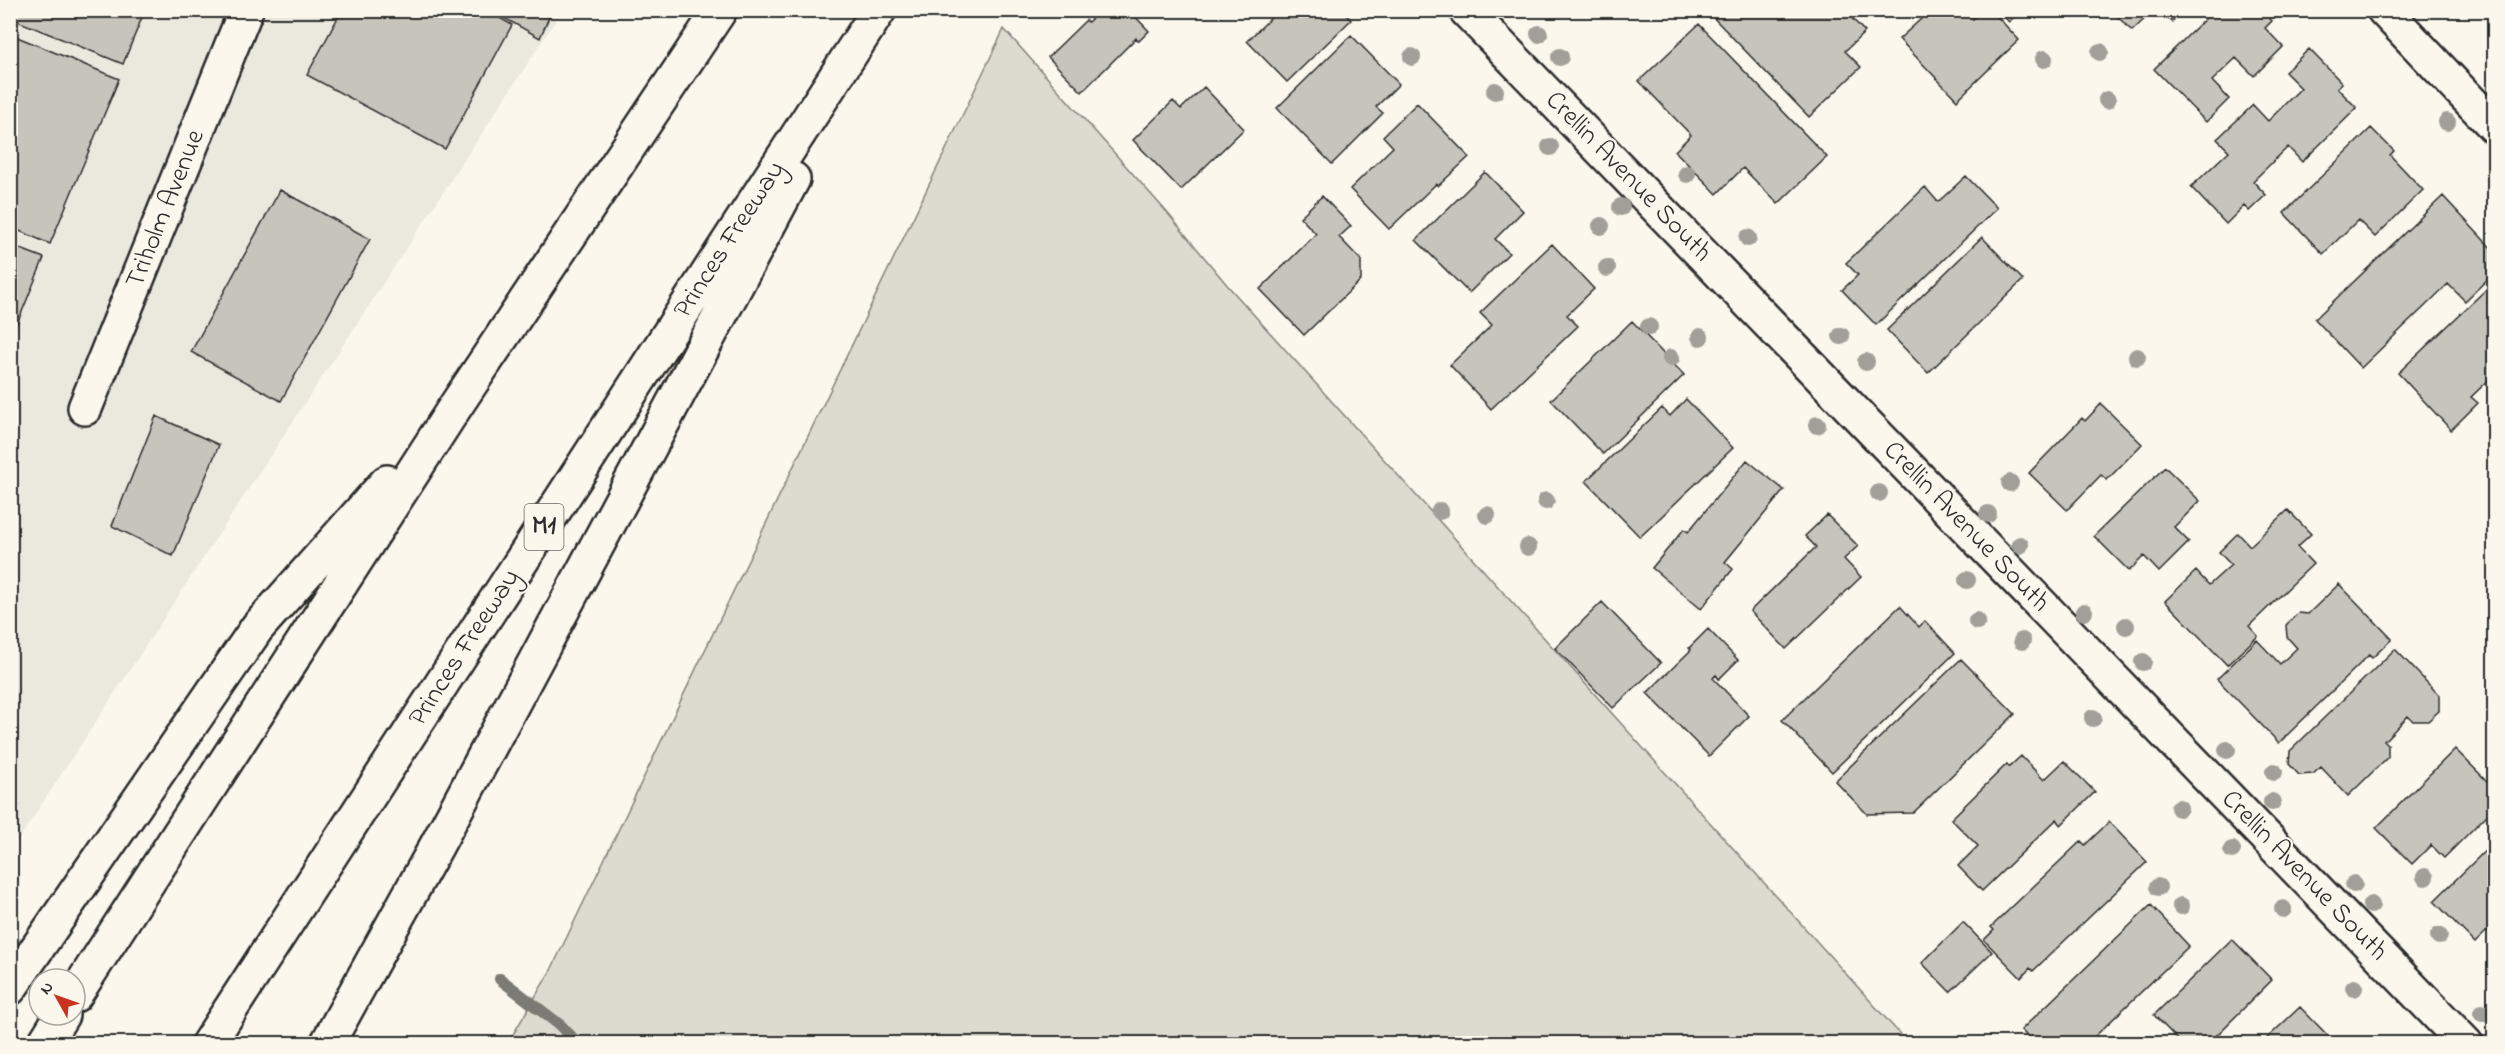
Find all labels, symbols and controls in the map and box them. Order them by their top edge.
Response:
street label: Crellin Avenue South [1536,82,1720,272]
street label: Triholm Avenue [117,123,216,294]
street label: Princes Freeway [665,154,795,326]
street label: Crellin Avenue South [1874,432,2058,622]
road number: M1 [524,504,564,550]
street label: Princes Freeway [400,562,530,734]
street label: Crellin Avenue South [2212,781,2396,971]
north arrow [27,967,87,1027]
text: N [34,977,60,1000]

